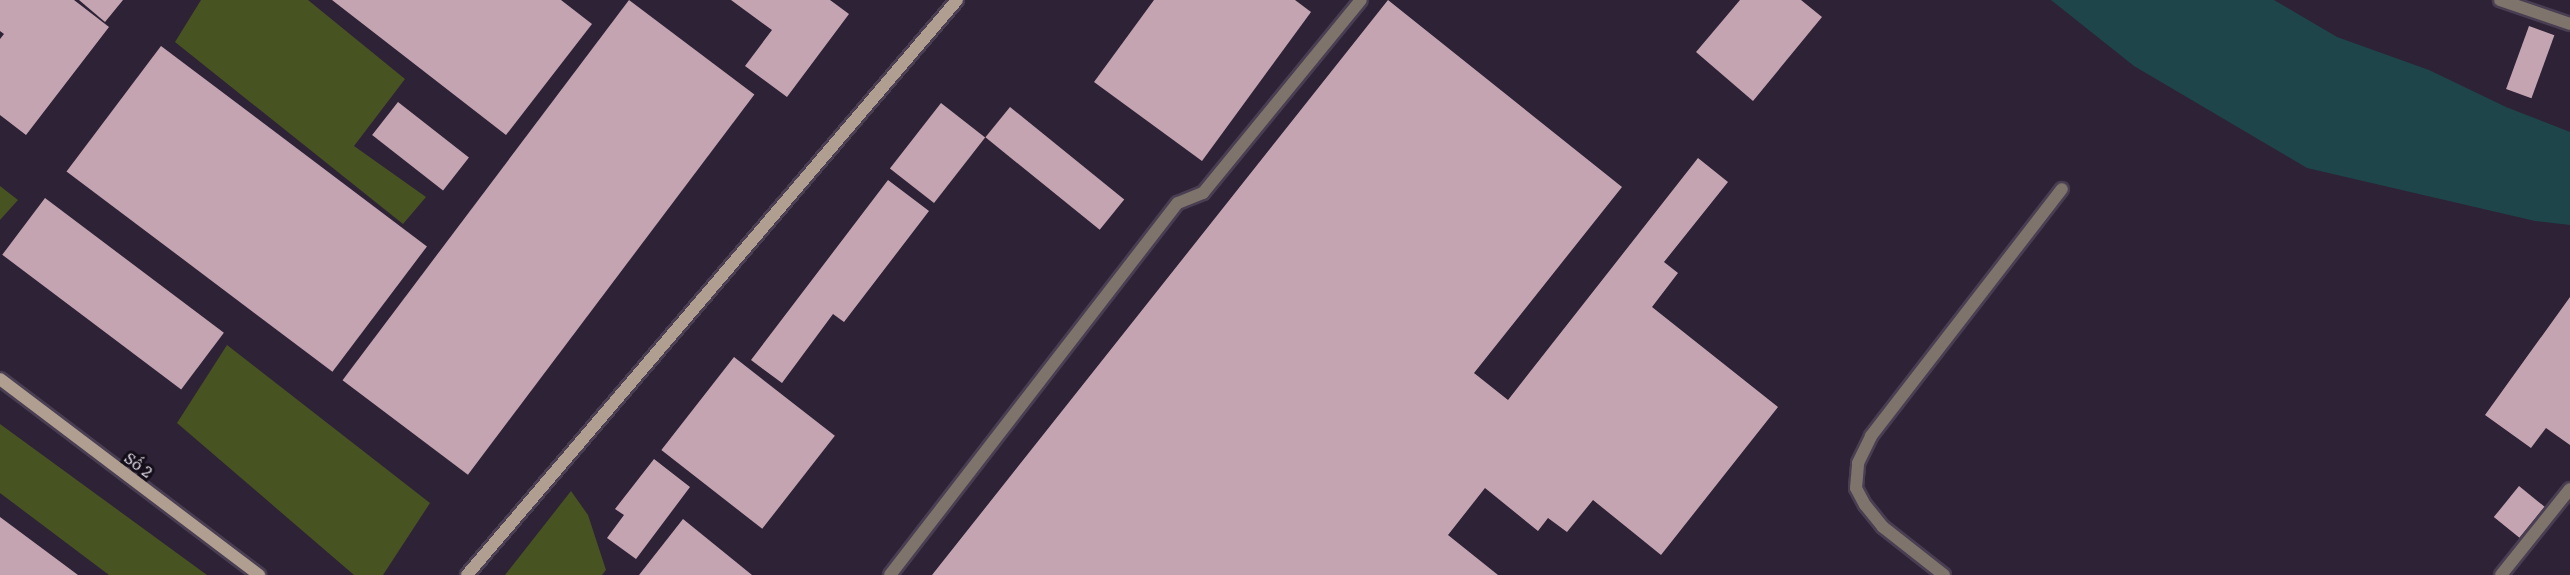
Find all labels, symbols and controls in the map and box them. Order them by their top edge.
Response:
street label: Số 2 [121,447,157,481]

